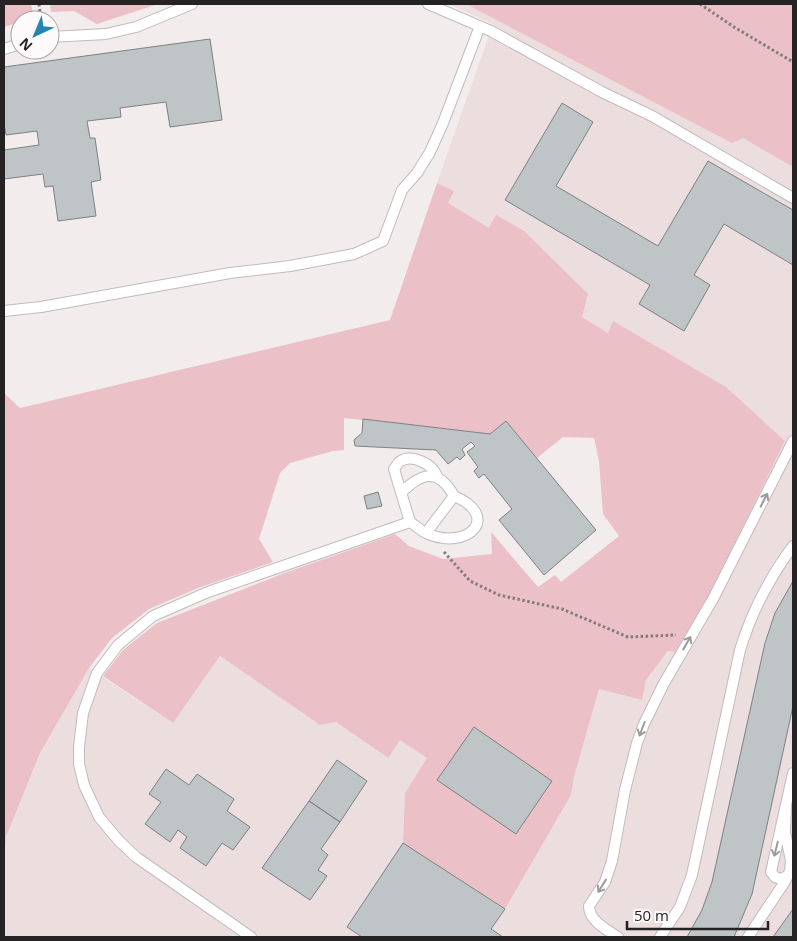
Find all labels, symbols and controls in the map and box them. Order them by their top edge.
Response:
north arrow [10,10,60,60]
text: N [15,34,36,56]
one-way arrow [759,492,769,507]
one-way arrow [682,635,692,650]
one-way arrow [637,721,646,736]
one-way arrow [770,840,780,856]
one-way arrow [597,878,607,892]
scale bar [627,898,768,930]
text: 50 m [634,905,669,925]

